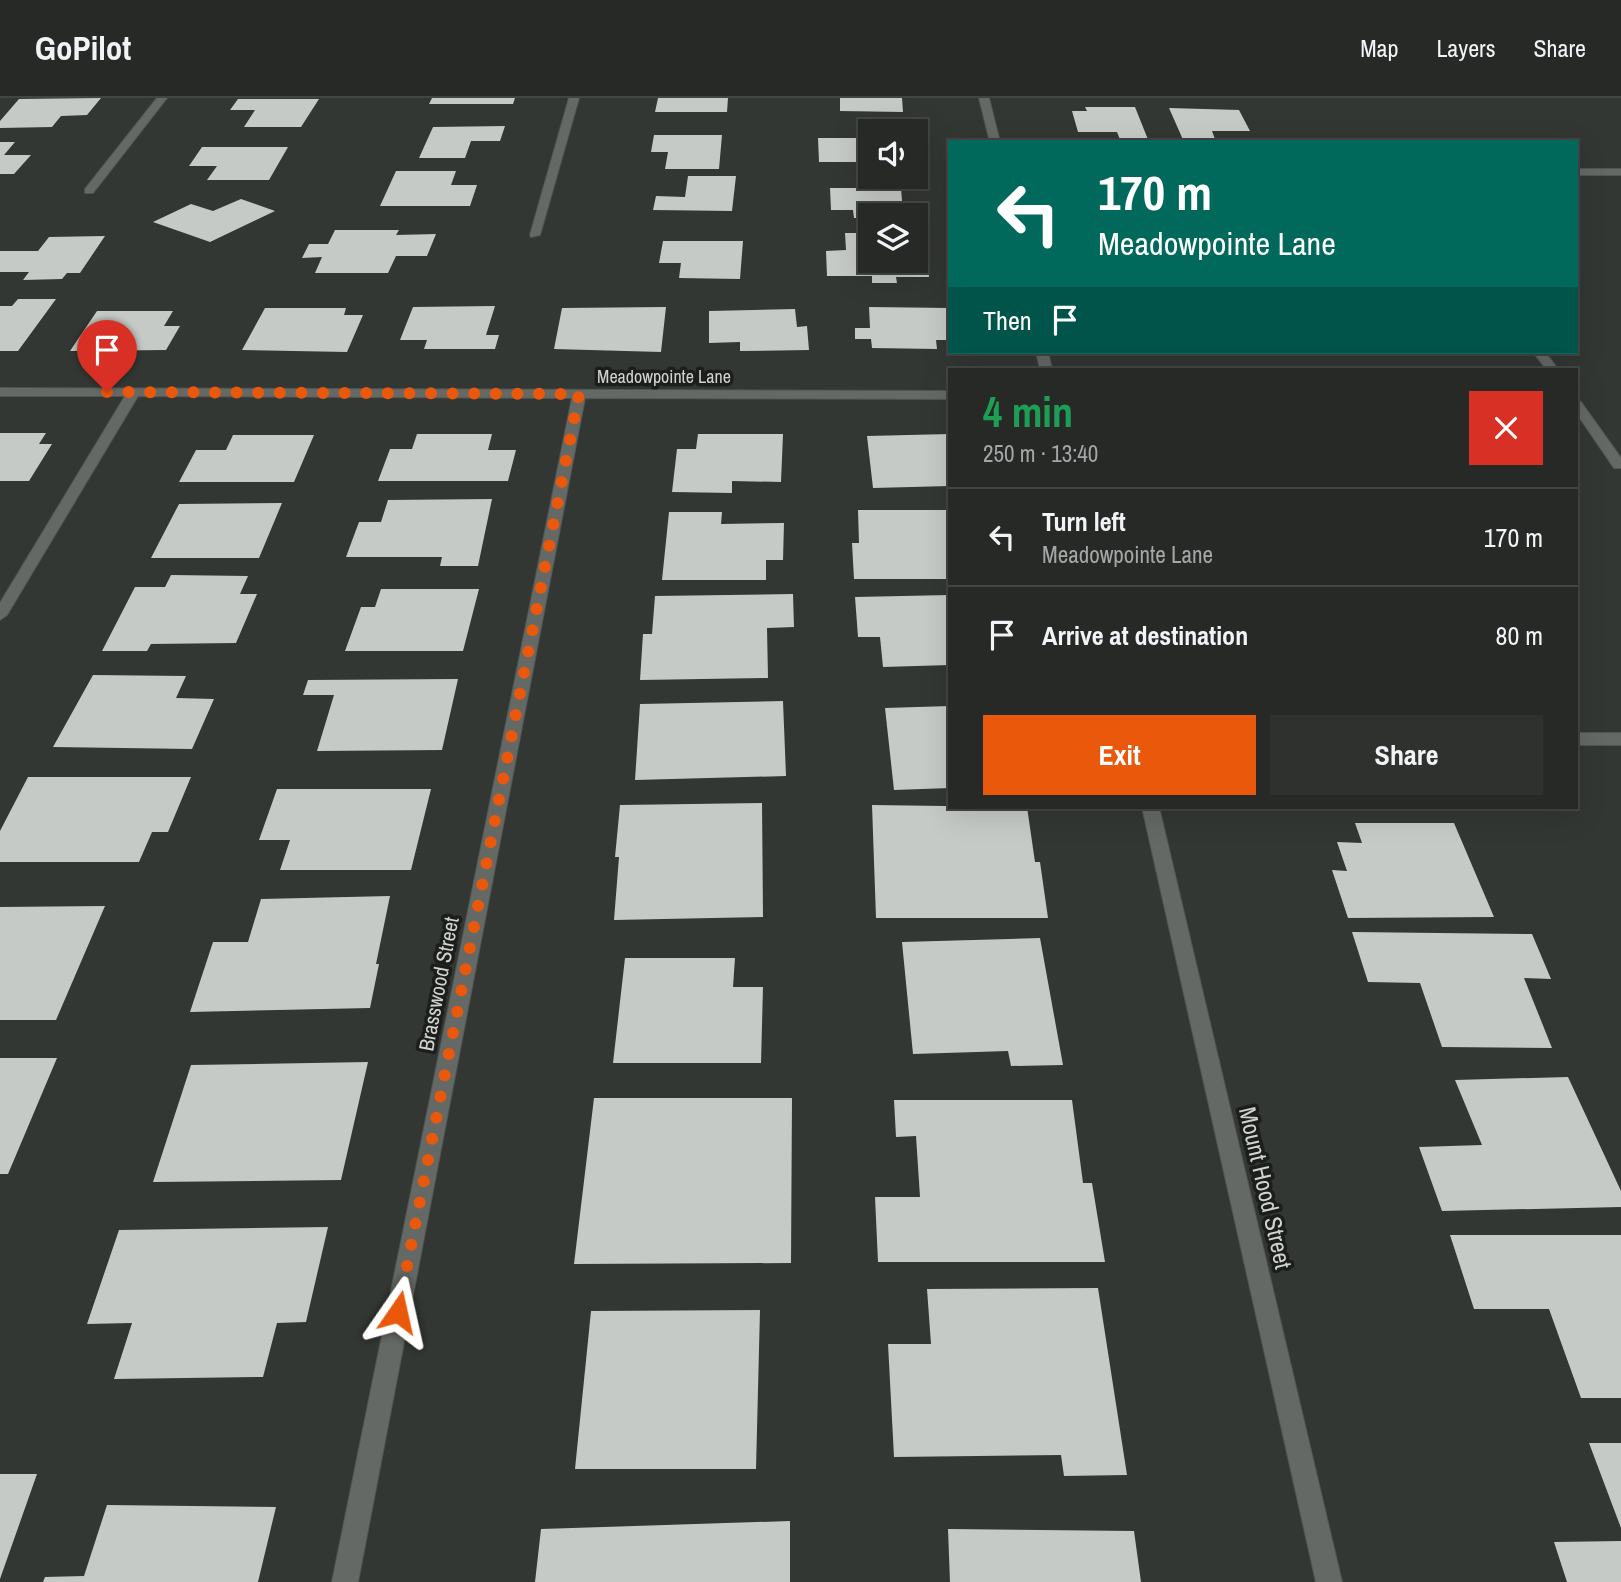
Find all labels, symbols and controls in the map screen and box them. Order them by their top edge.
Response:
text: GoPilot [35,26,131,70]
text: Map [1360,32,1398,64]
text: Layers [1436,32,1495,64]
text: Share [1533,32,1586,64]
map controls [858,119,928,273]
button: sound [858,119,928,189]
text: 170 m [1098,159,1212,225]
icon: left [983,168,1074,259]
button: layers [858,203,928,273]
text: Meadowpointe Lane [1098,222,1336,265]
icon: arrive [1046,301,1084,339]
text: Then [983,303,1032,338]
pin [77,320,137,392]
icon: arrive [88,331,126,369]
street label: Meadowpointe Lane [597,364,731,389]
text: 4 min [983,384,1073,440]
button: close [1469,391,1543,465]
text: 250 m · 13:40 [983,438,1098,469]
text: Turn left [1042,504,1126,539]
icon: left [983,518,1021,556]
text: 170 m [1484,520,1543,555]
text: Meadowpointe Lane [1042,539,1213,570]
icon: arrive [983,616,1021,654]
text: Arrive at destination [1042,618,1248,653]
text: 80 m [1496,618,1543,653]
button: Exit [983,715,1256,795]
button: Share [1270,715,1543,795]
street label: Brasswood Street [411,914,466,1053]
street label: Mount Hood Street [1232,1104,1300,1272]
position arrow [361,1275,435,1349]

